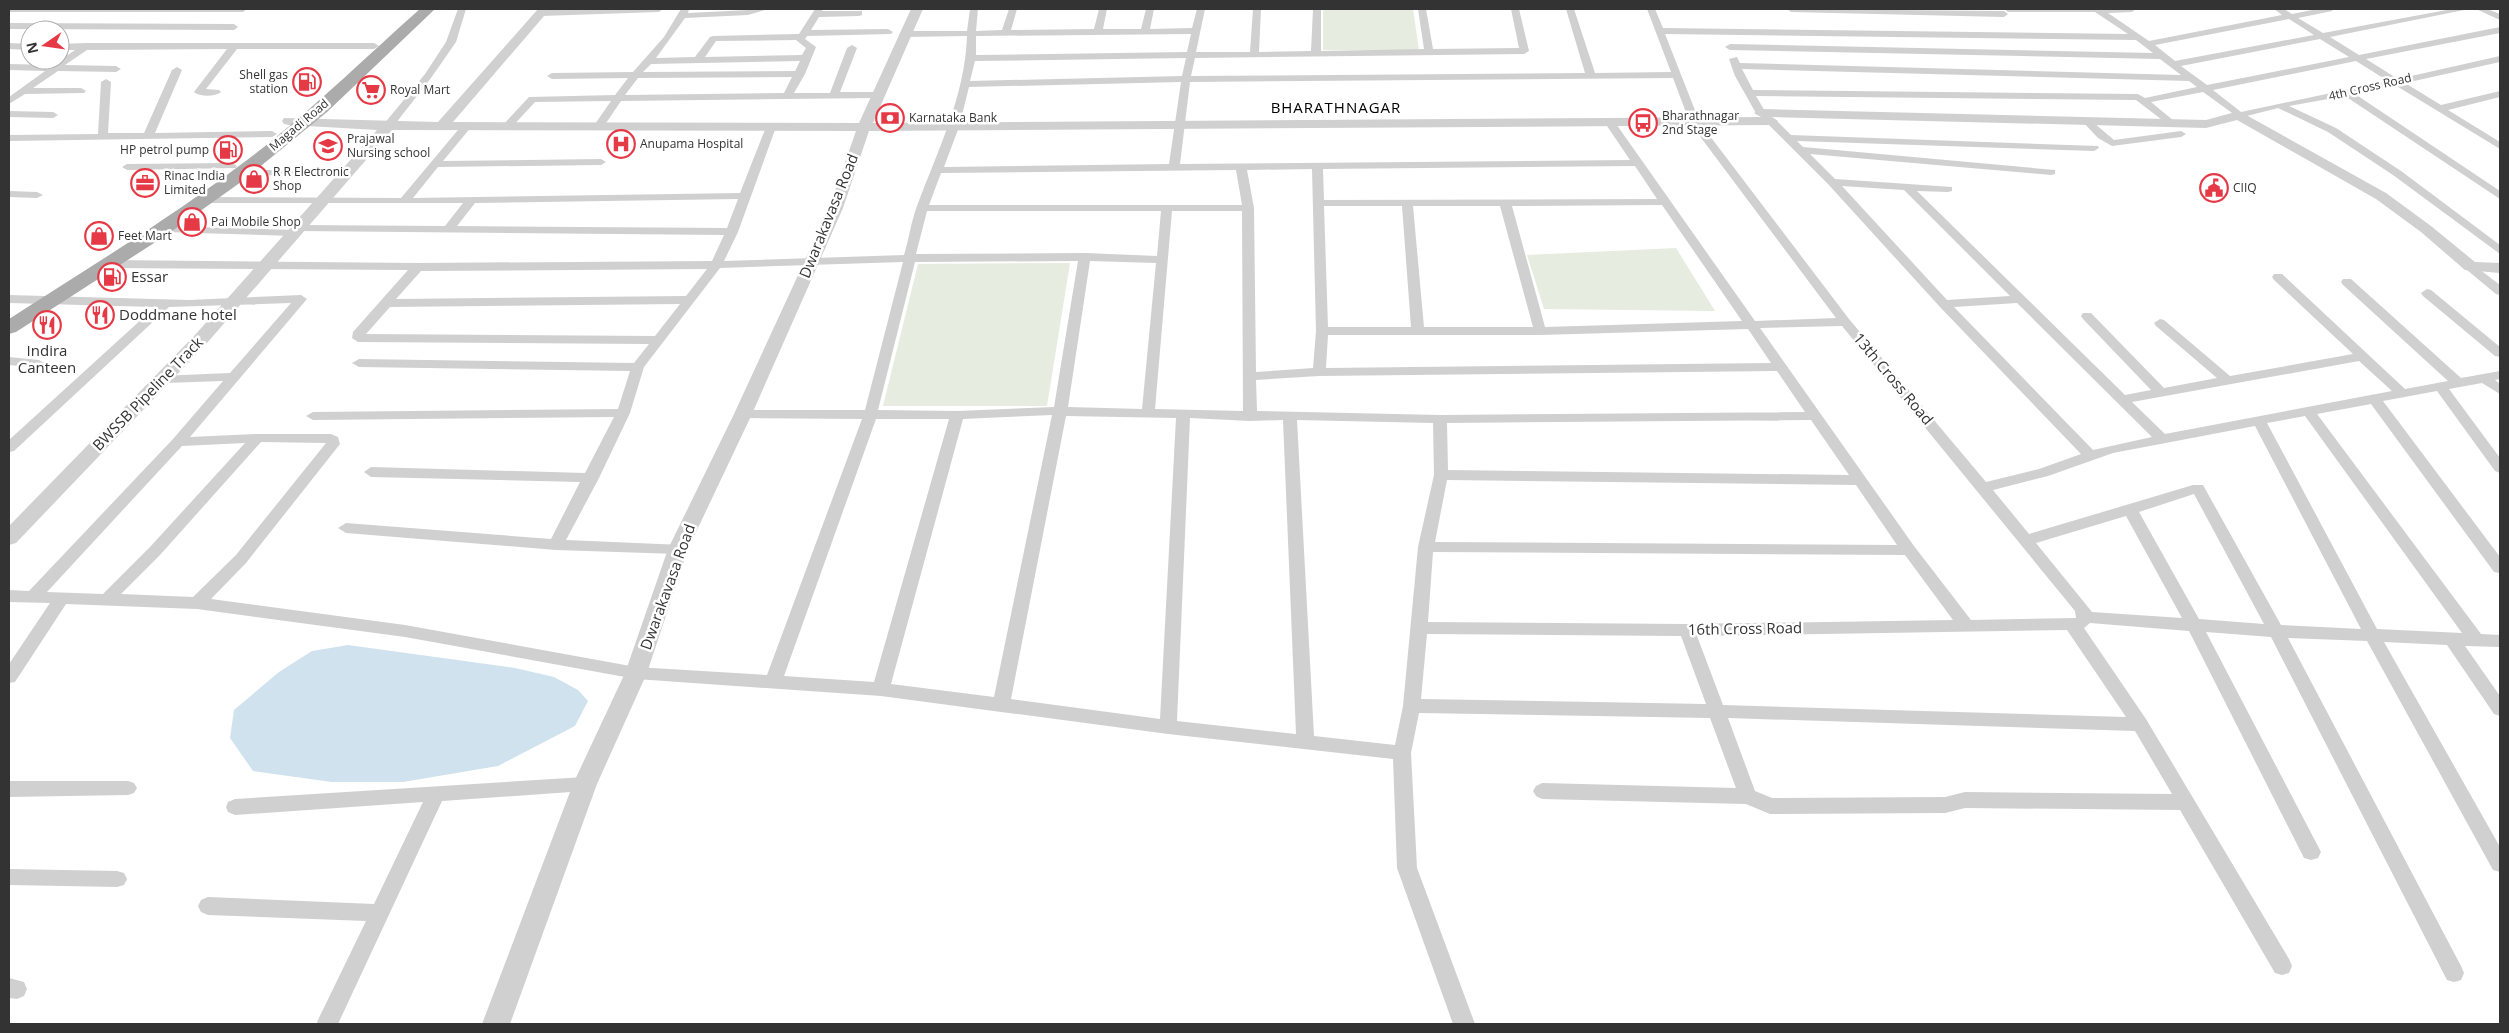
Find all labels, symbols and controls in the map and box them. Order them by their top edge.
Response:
north arrow [20,20,70,70]
text: N [21,40,42,56]
place label: Shell gas station [239,66,288,97]
fuel station icon: Shell gas station [292,67,322,97]
street label: 4th Cross Road [2327,69,2413,104]
supermarket icon: Royal Mart [356,75,386,105]
place label: Royal Mart [390,81,450,98]
street label: Magadi Road [265,95,332,155]
district label: BHARATHNAGAR [1271,97,1401,117]
bank icon: Karnataka Bank [875,103,905,133]
place label: Bharathnagar 2nd Stage [1662,107,1739,138]
bus stop icon: Bharathnagar 2nd Stage [1628,108,1658,138]
place label: Karnataka Bank [909,109,998,126]
hospital icon: Anupama Hospital [606,129,636,159]
place label: Prajawal Nursing school [347,130,430,161]
school or university icon: Prajawal Nursing school [313,131,343,161]
fuel station icon: HP petrol pump [213,135,243,165]
place label: Anupama Hospital [640,135,743,152]
place label: HP petrol pump [120,141,209,158]
street label: Dwarakavasa Road [794,150,862,281]
place label: R R Electronic Shop [273,163,349,194]
shop icon: R R Electronic Shop [239,164,269,194]
place label: Rinac India Limited [164,167,225,198]
office icon: Rinac India Limited [130,168,160,198]
public building icon: CIIQ [2199,173,2229,203]
place label: CIIQ [2233,179,2257,196]
shop icon: Pai Mobile Shop [177,207,207,237]
place label: Pai Mobile Shop [211,213,301,230]
shop icon: Feet Mart [84,221,114,251]
place label: Feet Mart [118,227,172,244]
fuel station icon: Essar [97,262,127,292]
place label: Essar [131,266,168,286]
restaurant icon: Doddmane hotel [85,300,115,330]
place label: Doddmane hotel [119,304,237,324]
restaurant icon: Indira Canteen [32,310,62,340]
street label: 13th Cross Road [1849,328,1938,429]
street label: BWSSB Pipeline Track [88,332,207,455]
place label: Indira Canteen [18,340,76,377]
street label: Dwarakavasa Road [635,521,699,652]
street label: 16th Cross Road [1688,617,1802,639]

